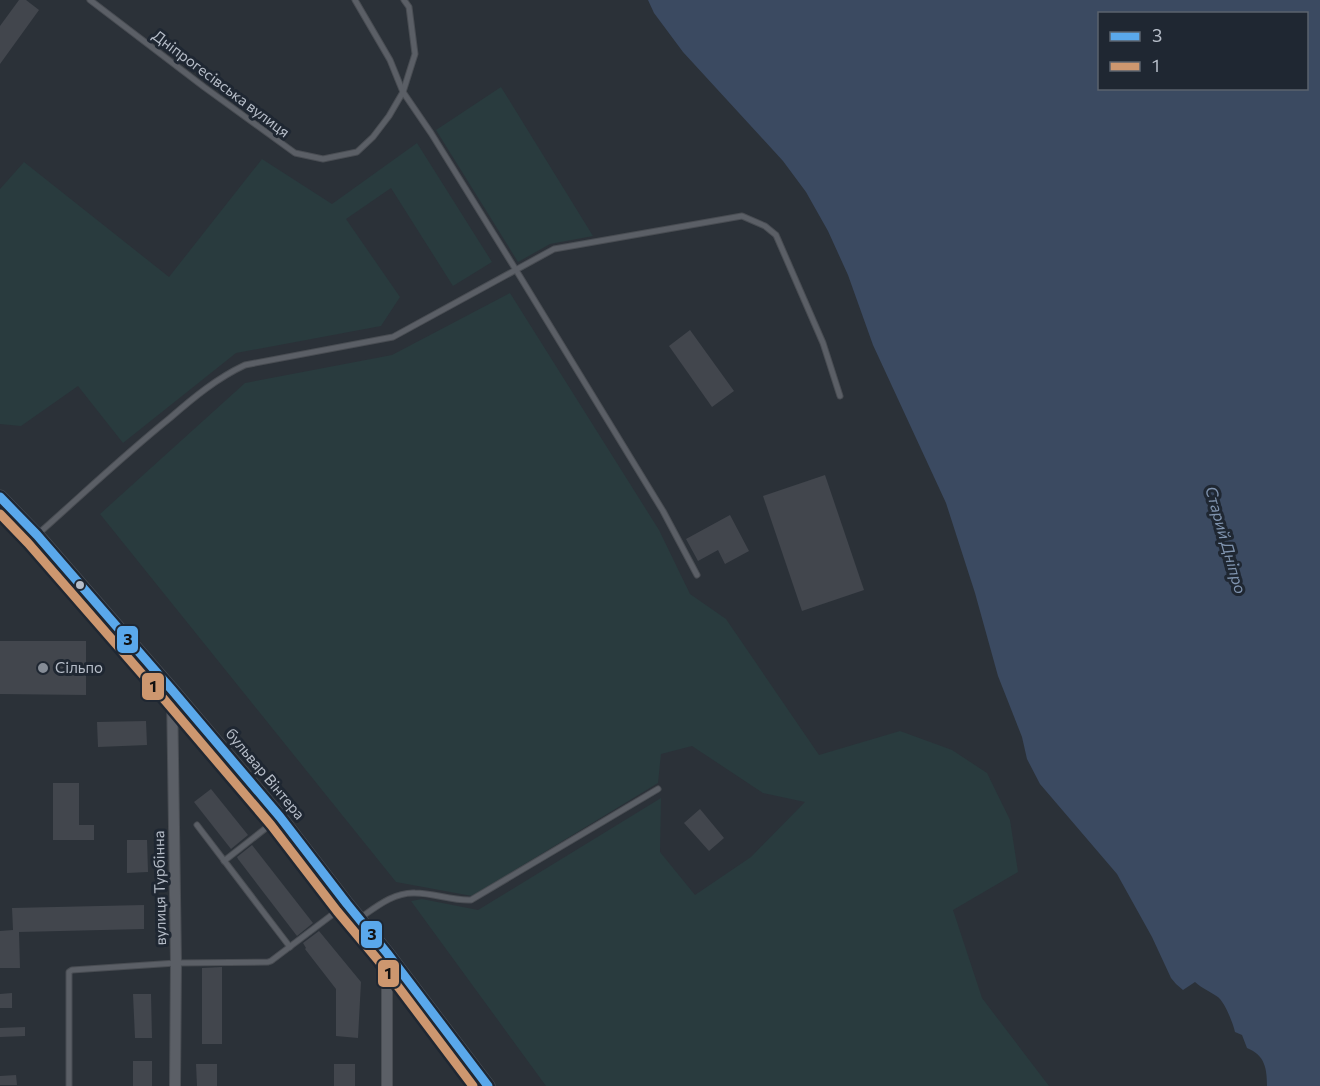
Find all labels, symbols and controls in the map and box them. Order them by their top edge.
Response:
legend [1098,12,1308,90]
text: 3 [1152,24,1162,46]
street label: Дніпрогесівська вулиця [150,26,294,141]
text: 1 [1152,54,1160,76]
water label: Старий Дніпро [1202,484,1251,596]
unlabelled marker [74,579,86,591]
line badge: 3 [116,625,139,654]
text: 3 [123,629,133,648]
place label: Сільпо [55,658,103,676]
marker: Сільпо [36,661,50,675]
line badge: 1 [141,672,165,701]
text: 1 [149,676,157,695]
street label: бульвар Вінтера [222,724,309,823]
street label: вулиця Турбінна [149,830,169,946]
line badge: 3 [360,920,383,949]
text: 3 [367,924,377,943]
line badge: 1 [377,959,400,988]
text: 1 [384,963,392,982]

